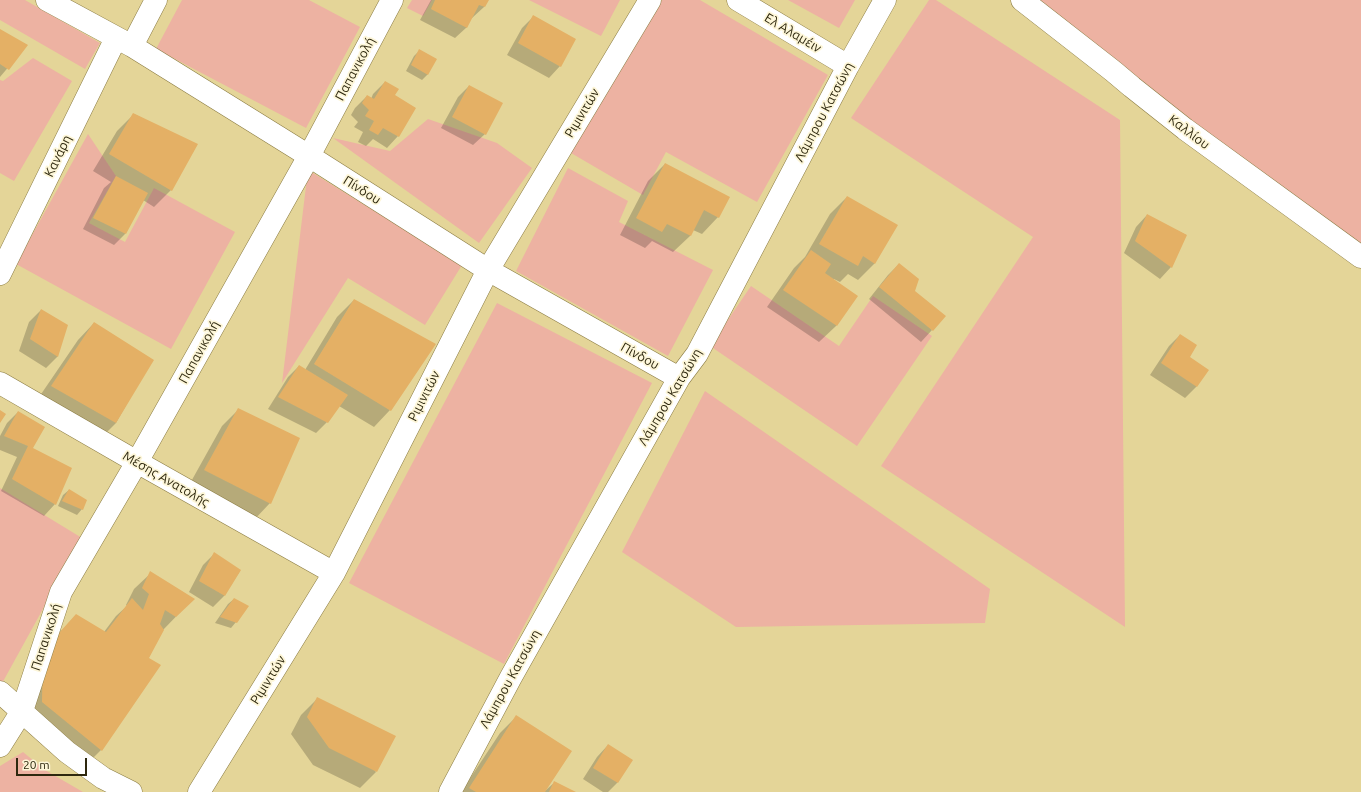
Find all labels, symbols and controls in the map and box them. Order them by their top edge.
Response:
street label: Ελ Αλαμέιν [762,10,824,56]
street label: Παπανικολή [332,35,378,103]
street label: Λάμπρου Κατσώνη [791,60,857,164]
street label: Ριμινιτών [561,86,603,140]
street label: Καλλίου [1165,112,1213,152]
street label: Κανάρη [41,132,75,180]
street label: Πίνδου [340,172,384,208]
street label: Παπανικολή [175,318,223,386]
street label: Πίνδου [618,339,662,373]
street label: Λάμπρου Κατσώνη [635,346,705,448]
street label: Ριμινιτών [405,368,443,424]
street label: Μέσης Ανατολής [120,448,212,510]
street label: Παπανικολή [28,601,64,673]
street label: Λάμπρου Κατσώνη [476,627,544,731]
street label: Ριμινιτών [247,653,289,707]
scale bar [18,750,89,776]
text: 20 m [23,758,50,771]

